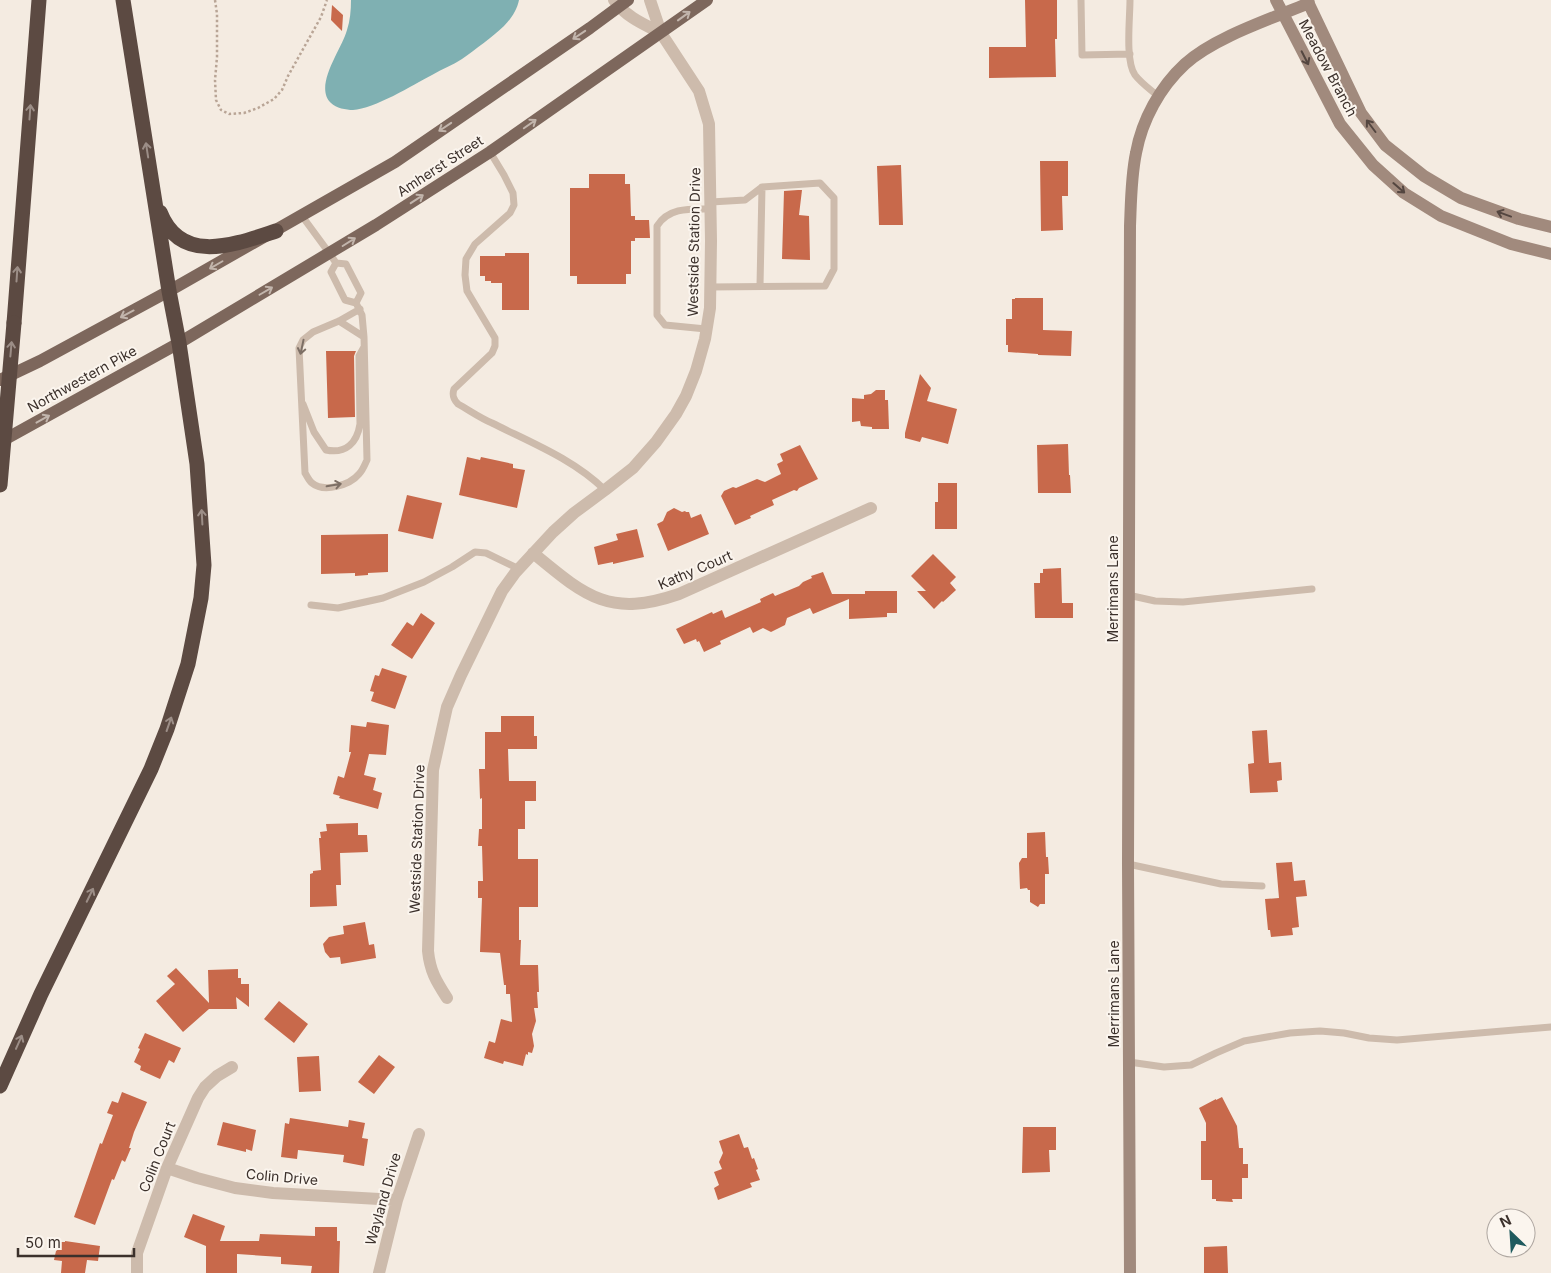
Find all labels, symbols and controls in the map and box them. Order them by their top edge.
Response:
one-way arrow [677,11,690,22]
street label: Meadow Branch [1296,16,1361,119]
one-way arrow [573,31,587,41]
one-way arrow [1300,50,1310,65]
one-way arrow [25,105,35,121]
one-way arrow [523,119,537,129]
one-way arrow [1366,119,1376,133]
one-way arrow [439,122,453,132]
street label: Amherst Street [394,131,486,200]
one-way arrow [142,142,152,158]
street label: Westside Station Drive [684,167,703,317]
one-way arrow [1392,183,1405,194]
one-way arrow [410,194,424,204]
one-way arrow [1497,209,1512,218]
one-way arrow [341,237,355,247]
one-way arrow [209,260,224,270]
one-way arrow [13,267,22,283]
one-way arrow [259,286,274,296]
one-way arrow [119,309,134,319]
one-way arrow [296,339,306,355]
one-way arrow [7,341,16,357]
street label: Northwestern Pike [24,342,139,416]
one-way arrow [35,414,50,423]
one-way arrow [326,480,342,490]
one-way arrow [197,509,206,525]
street label: Merrimans Lane [1104,535,1121,643]
street label: Kathy Court [655,546,735,593]
one-way arrow [165,716,174,732]
street label: Westside Station Drive [405,764,428,914]
one-way arrow [86,888,95,903]
street label: Merrimans Lane [1105,940,1122,1048]
one-way arrow [15,1035,25,1050]
street label: Colin Court [135,1119,179,1195]
street label: Wayland Drive [361,1151,404,1247]
street label: Colin Drive [245,1165,319,1188]
north arrow [1486,1208,1536,1258]
text: N [1497,1211,1514,1231]
scale bar [18,1226,134,1258]
text: 50 m [25,1233,61,1252]

